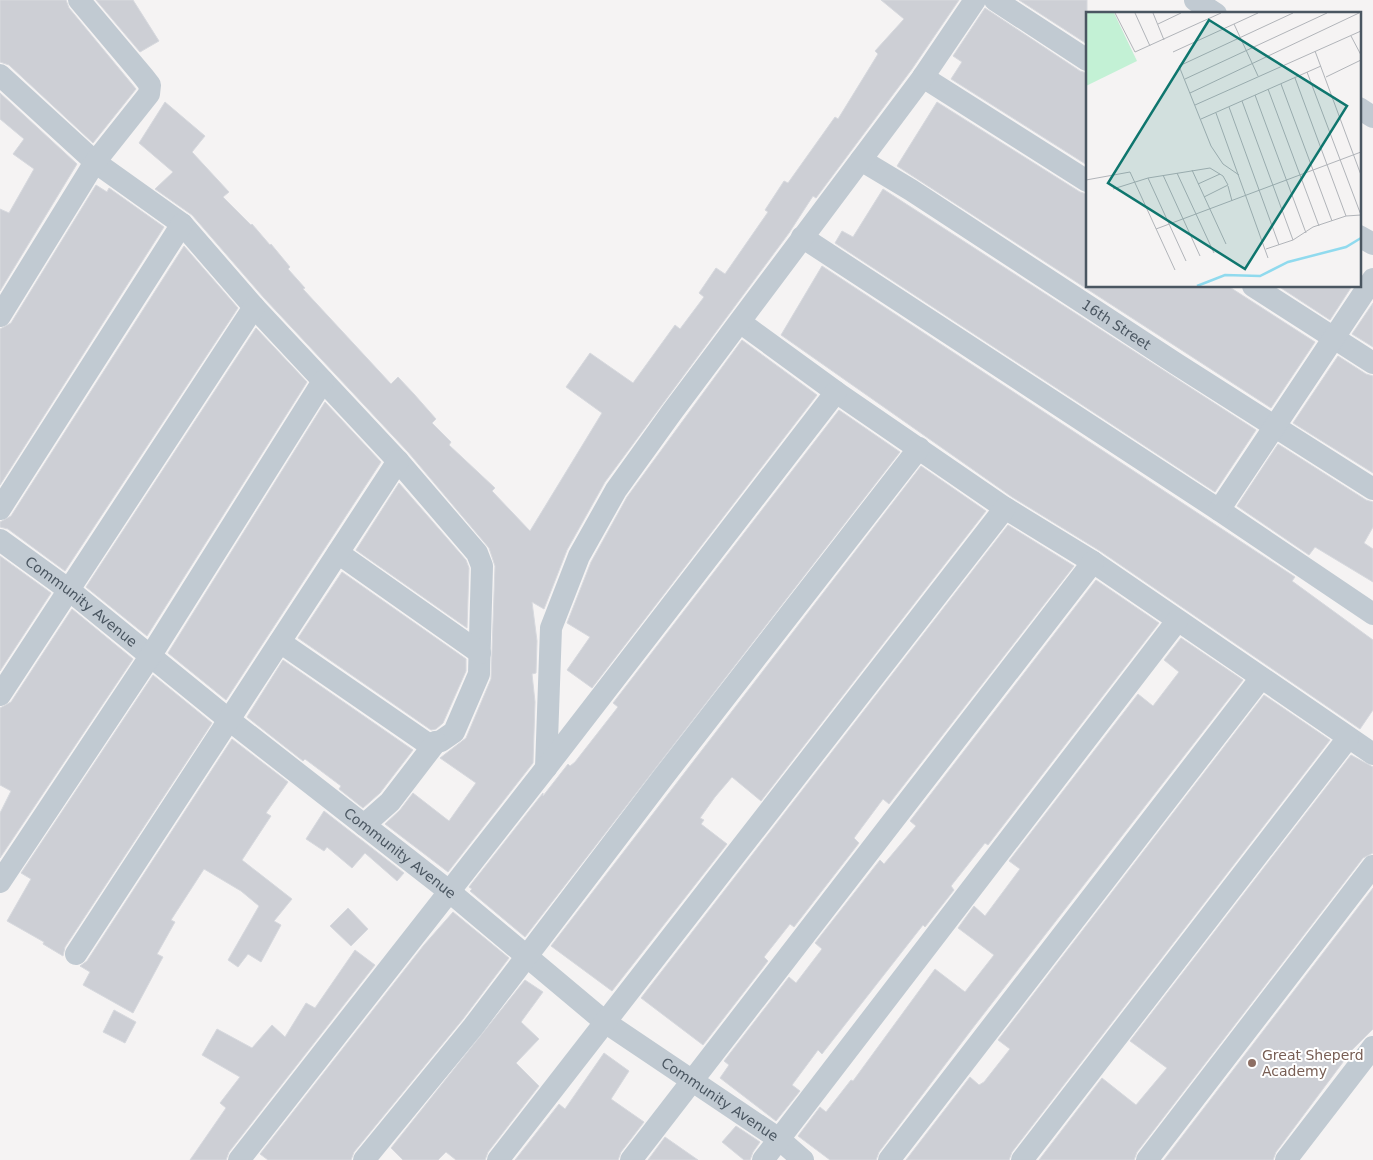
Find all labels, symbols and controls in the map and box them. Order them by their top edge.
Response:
inset map [1086,12,1360,288]
street label: 16th Street [1079,296,1154,353]
street label: Community Avenue [22,553,141,650]
street label: Community Avenue [341,804,459,902]
place label: Great Sheperd Academy [1262,1047,1364,1079]
street label: Community Avenue [658,1054,781,1144]
marker: Great Sheperd Academy [1246,1057,1258,1069]

